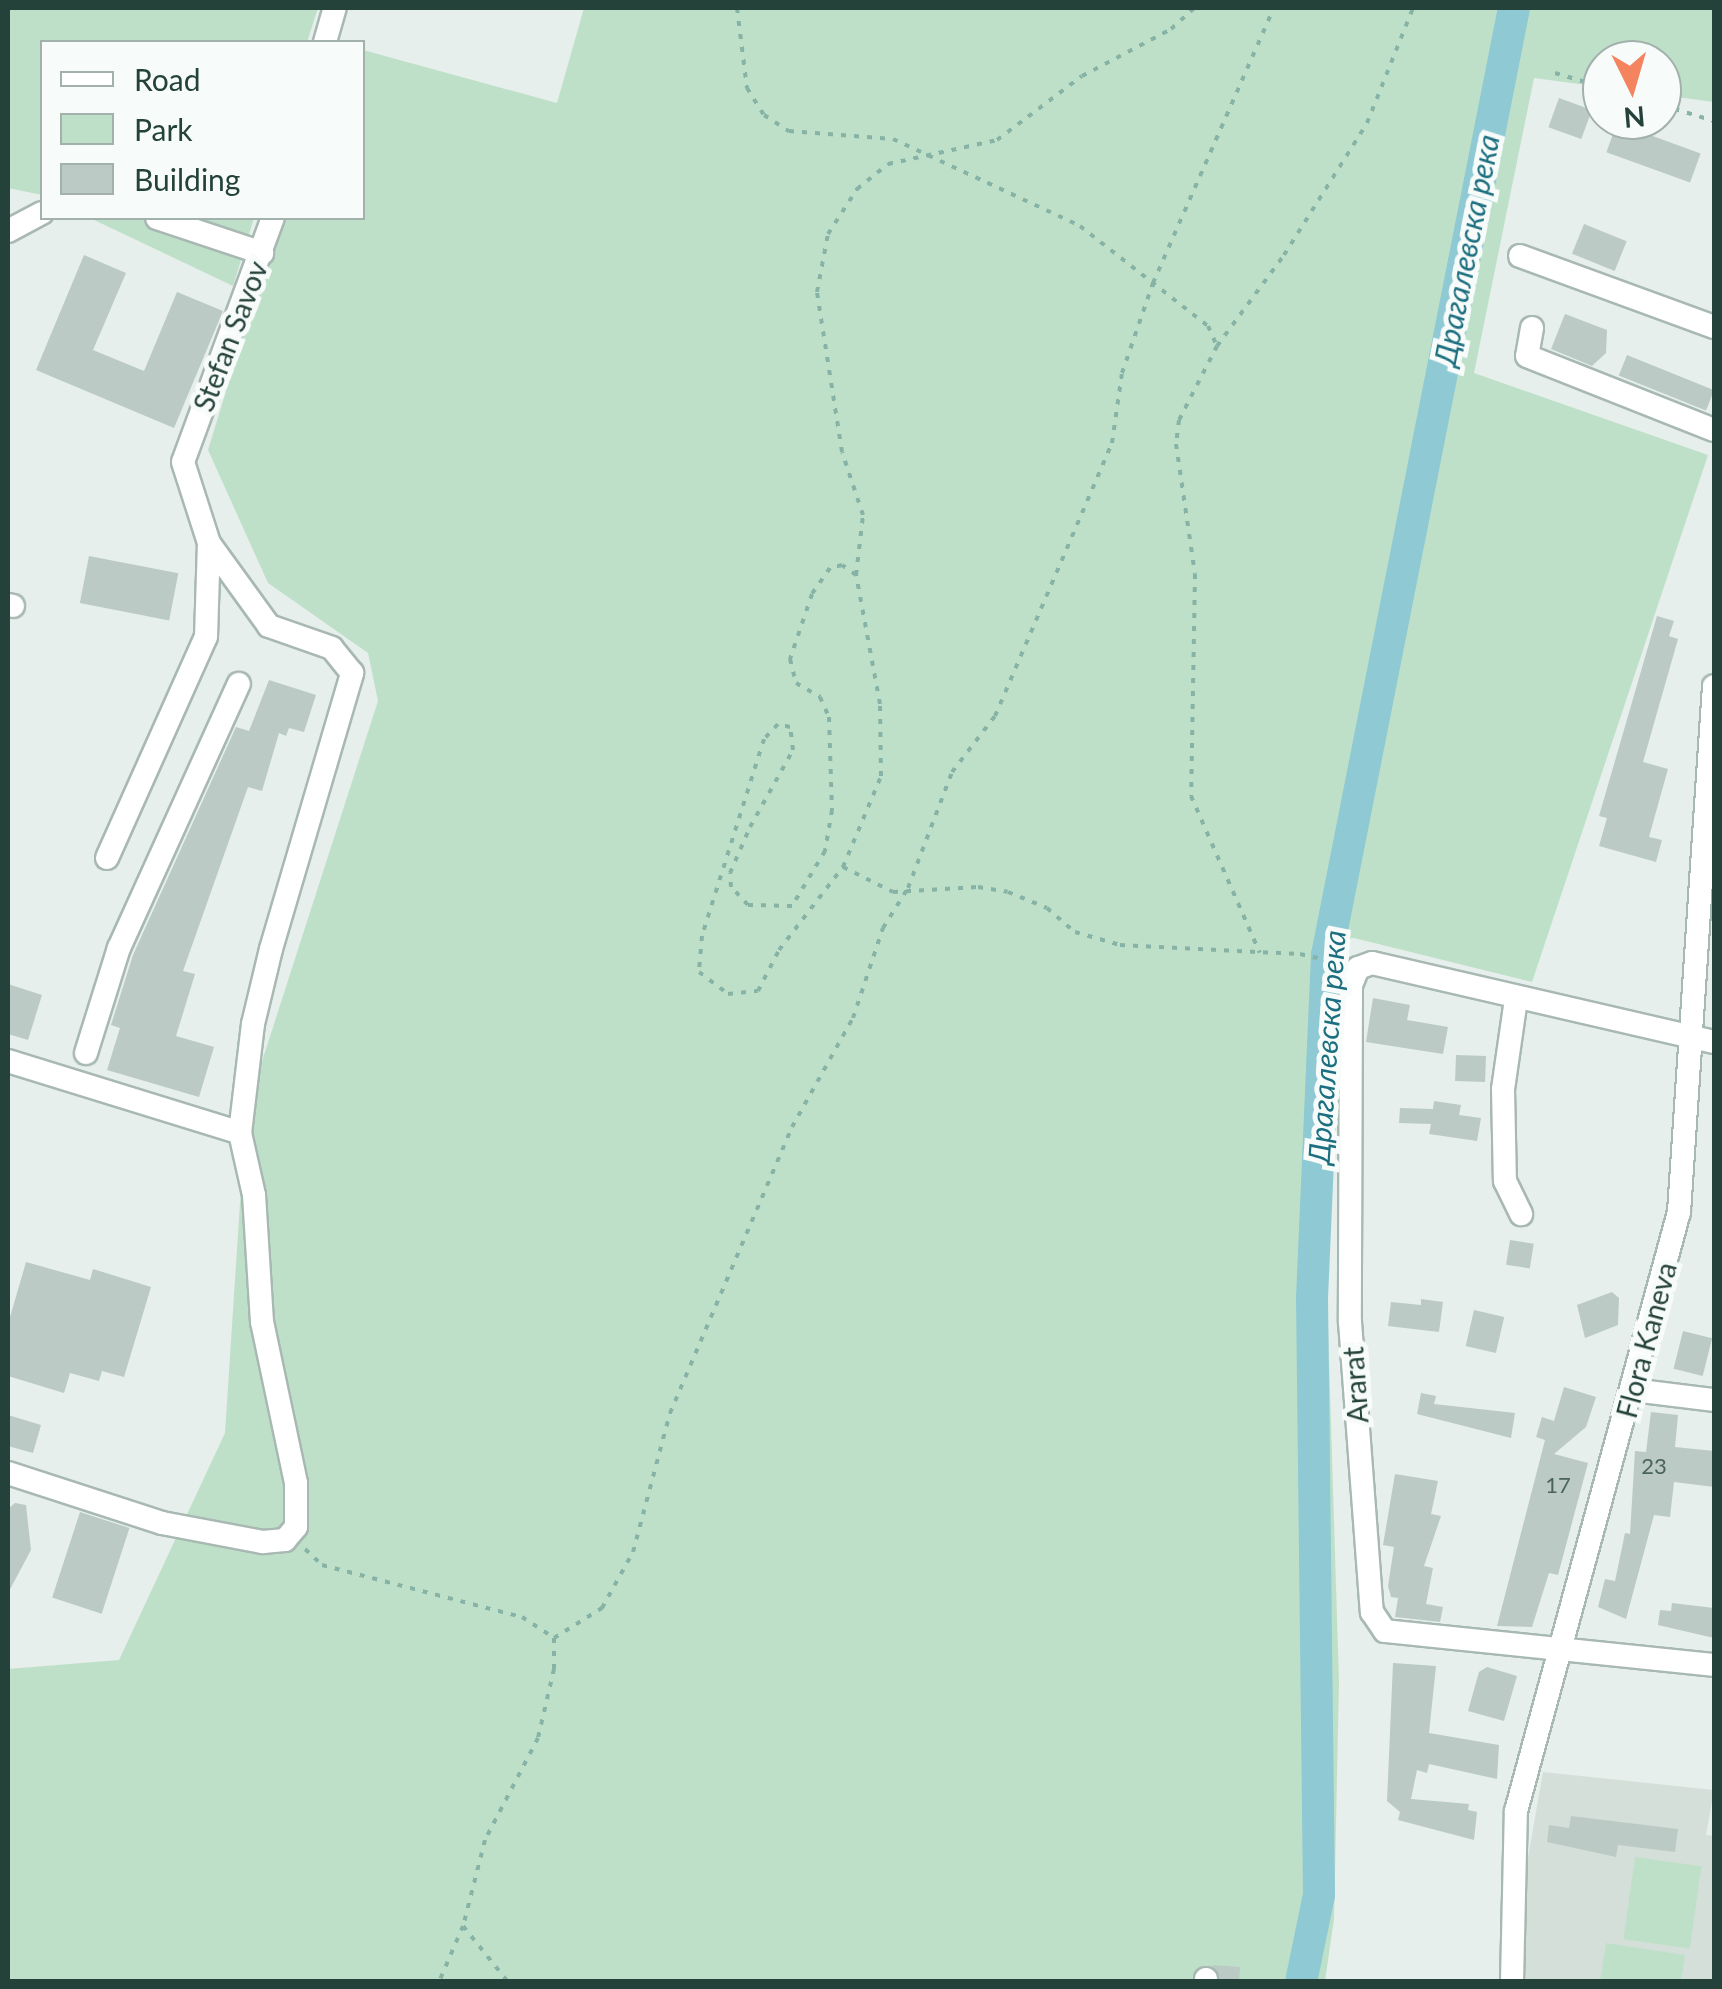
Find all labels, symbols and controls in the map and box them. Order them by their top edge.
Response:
legend [40,40,365,220]
north arrow [1582,40,1682,140]
text: Road [134,61,201,97]
text: N [1622,100,1647,136]
text: Park [134,111,193,147]
water label: Драгалевска река [1426,131,1506,369]
text: Building [134,161,240,197]
street label: Stefan Savov [186,256,274,416]
water label: Драгалевска река [1300,929,1352,1165]
street label: Flora Kaneva [1609,1259,1683,1421]
street label: Ararat [1336,1346,1374,1424]
house number: 23 [1641,1453,1667,1479]
house number: 17 [1545,1472,1571,1498]

